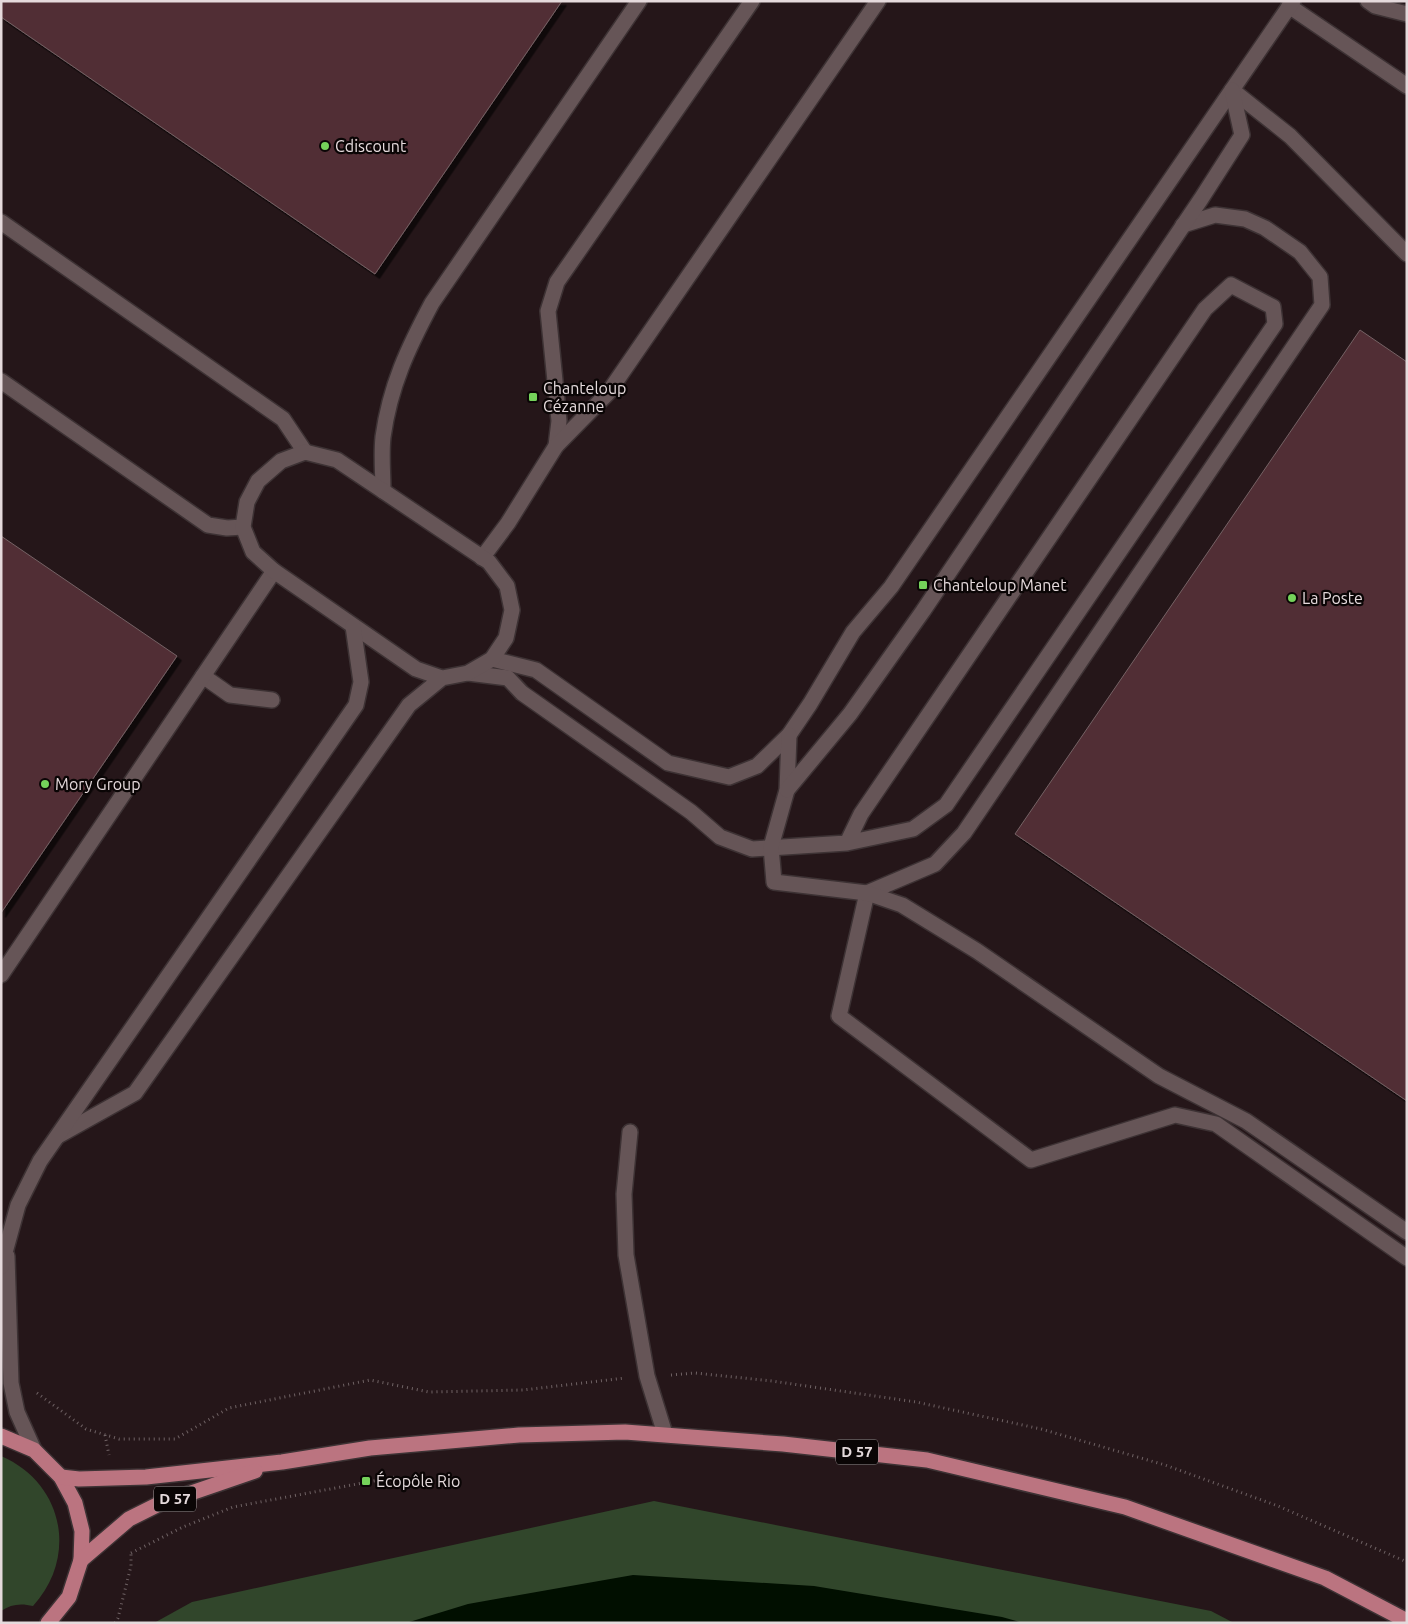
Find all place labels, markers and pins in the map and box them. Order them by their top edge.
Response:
place label: Cdiscount [335,137,407,155]
marker: Cdiscount [319,140,331,152]
place label: Chanteloup Cézanne [543,379,626,415]
marker: Chanteloup Cézanne [527,391,539,403]
place label: Chanteloup Manet [933,576,1067,594]
marker: Chanteloup Manet [917,579,929,591]
place label: La Poste [1302,589,1363,607]
marker: La Poste [1286,592,1298,604]
place label: Mory Group [55,775,141,793]
marker: Mory Group [39,778,51,790]
place label: Écopôle Rio [376,1470,460,1490]
marker: Écopôle Rio [360,1475,372,1487]

